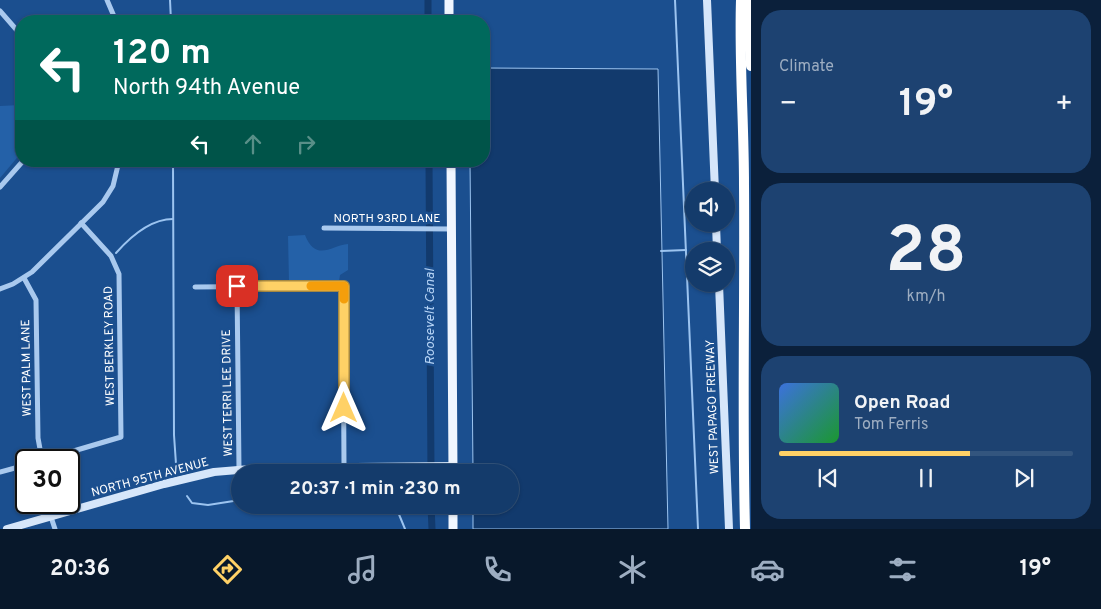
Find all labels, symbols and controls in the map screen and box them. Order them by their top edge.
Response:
text: 120 m [113,32,211,76]
icon: left [30,35,95,100]
text: Climate [779,57,834,77]
text: North 94th Avenue [113,75,300,102]
text: 19° [899,81,953,130]
text: − [779,87,797,123]
text: + [1055,87,1073,123]
icon: left [186,130,214,158]
icon: ahead [239,130,267,158]
icon: right [292,130,320,158]
map controls [685,182,735,292]
button: sound [685,182,735,232]
street label: NORTH 93RD LANE [334,211,440,227]
text: 28 [886,213,966,295]
button: layers [685,242,735,292]
pin [216,265,258,307]
water label: Roosevelt Canal [422,267,439,365]
icon: arrive [223,272,251,300]
street label: WEST BERKLEY ROAD [101,286,119,406]
text: km/h [907,287,945,307]
street label: WEST PALM LANE [18,319,36,417]
street label: WEST TERRI LEE DRIVE [219,329,237,457]
street label: WEST PAPAGO FREEWAY [703,339,723,475]
position arrow [317,381,369,433]
text: Open Road [854,391,950,415]
text: Tom Ferris [854,415,928,435]
speed limit sign: 30 [15,449,80,514]
street label: NORTH 95TH AVENUE [90,455,210,501]
icon: previous [814,464,842,492]
icon: pause [912,464,940,492]
icon: next [1010,464,1038,492]
text: 20:37 · 1 min · 230 m [289,477,461,501]
icon: directions [210,552,245,587]
icon: music [345,552,380,587]
icon: phone [480,552,515,587]
icon: climate [615,552,650,587]
icon: car [750,552,785,587]
icon: filters [885,552,920,587]
text: 20:36 [50,556,110,583]
text: 19° [1020,556,1051,583]

